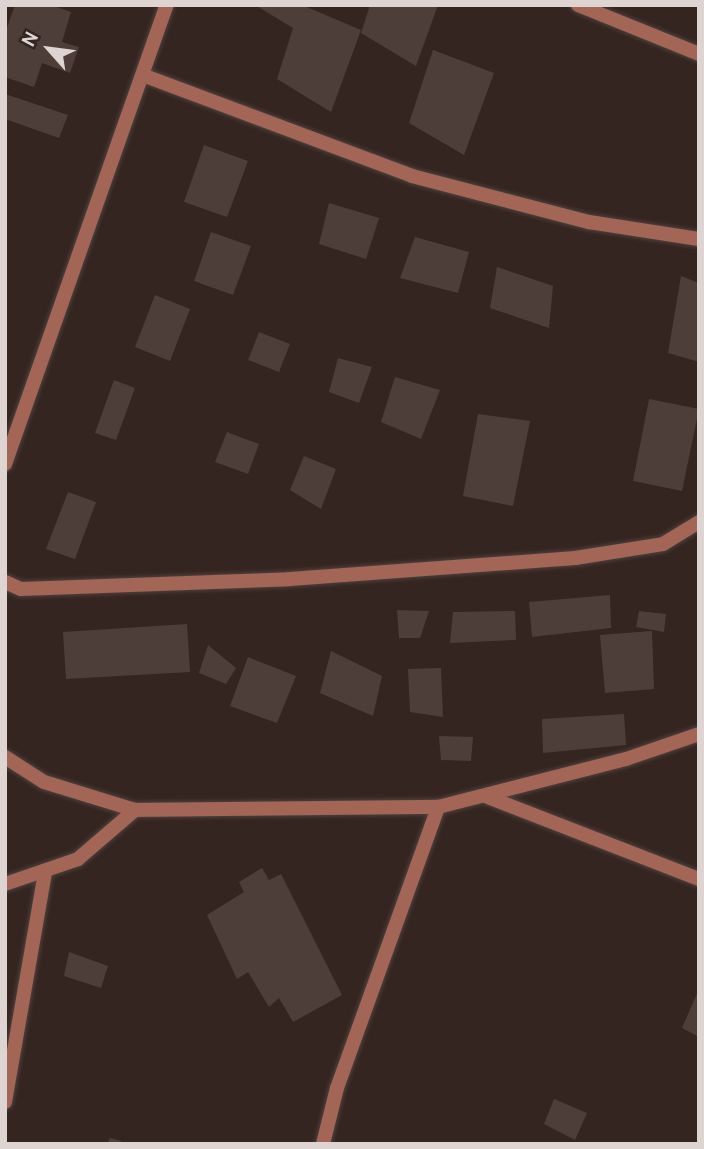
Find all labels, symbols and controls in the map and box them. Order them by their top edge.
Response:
north arrow [14,14,84,84]
text: N [17,28,43,50]

